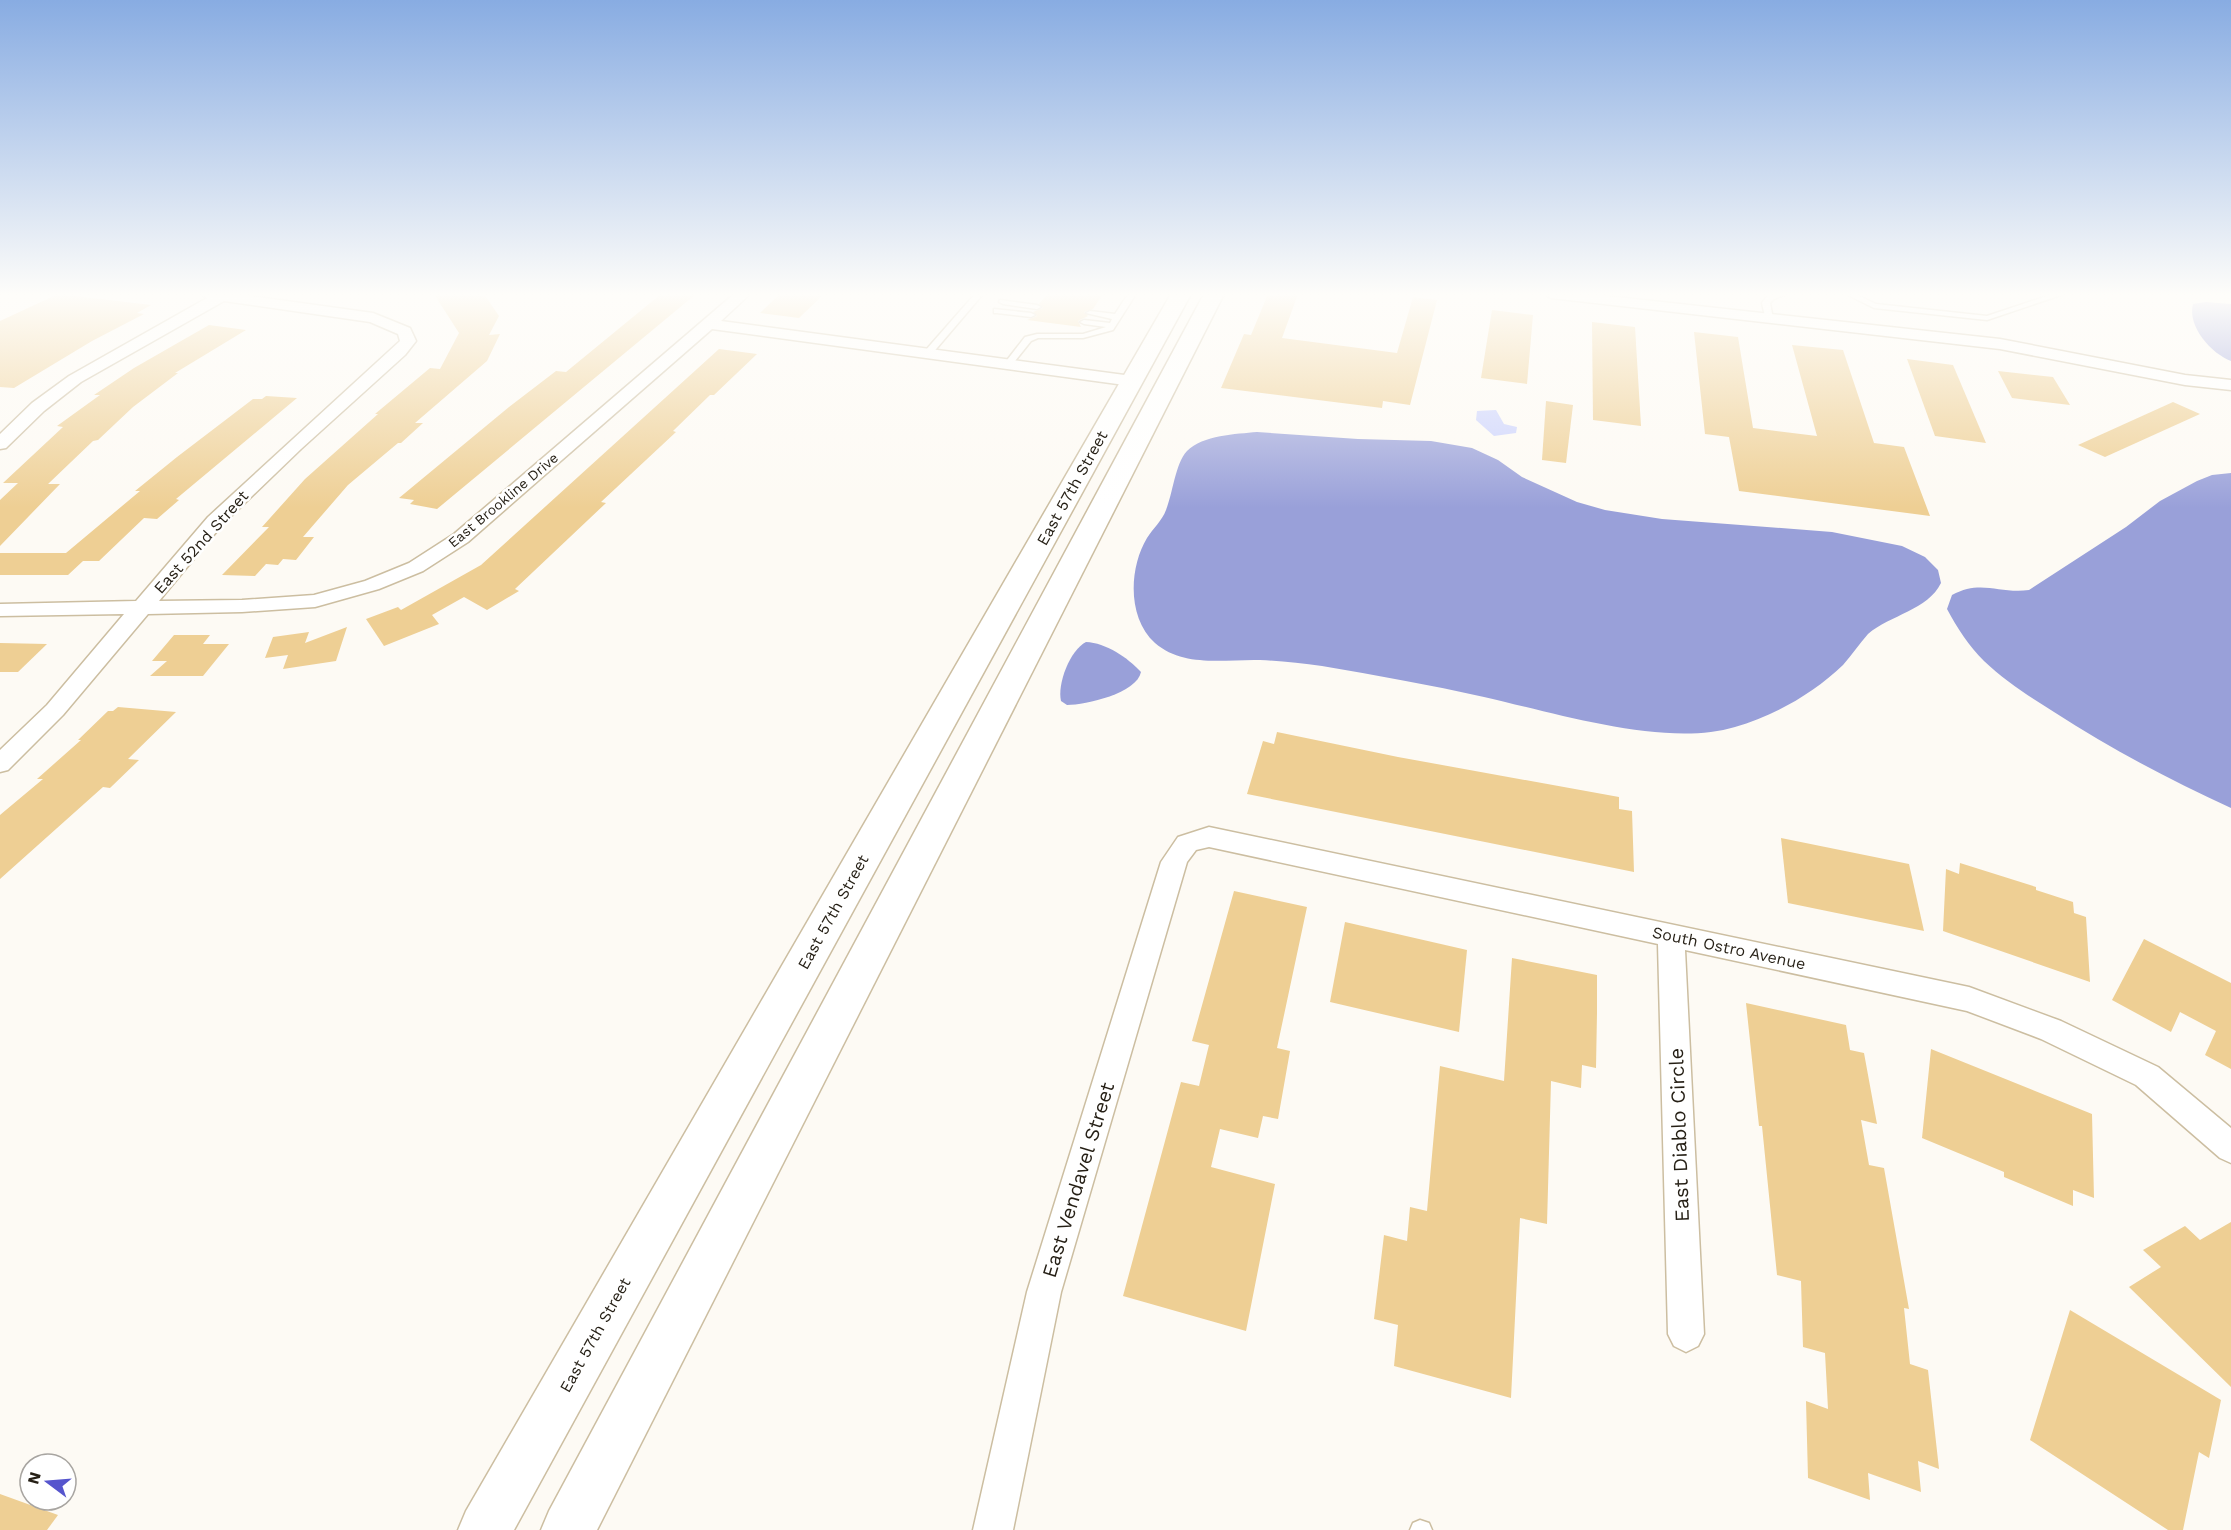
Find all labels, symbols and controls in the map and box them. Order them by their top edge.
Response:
street label: East 57th Street [1033,427,1112,549]
street label: East Brookline Drive [445,449,561,551]
street label: East 52nd Street [150,486,252,597]
street label: East 57th Street [794,851,873,973]
street label: South Ostro Avenue [1651,922,1807,974]
street label: East Diablo Circle [1664,1048,1694,1222]
street label: East Vendavel Street [1037,1079,1119,1281]
street label: East 57th Street [556,1274,635,1396]
north arrow [18,1452,78,1512]
text: N [23,1470,45,1486]

